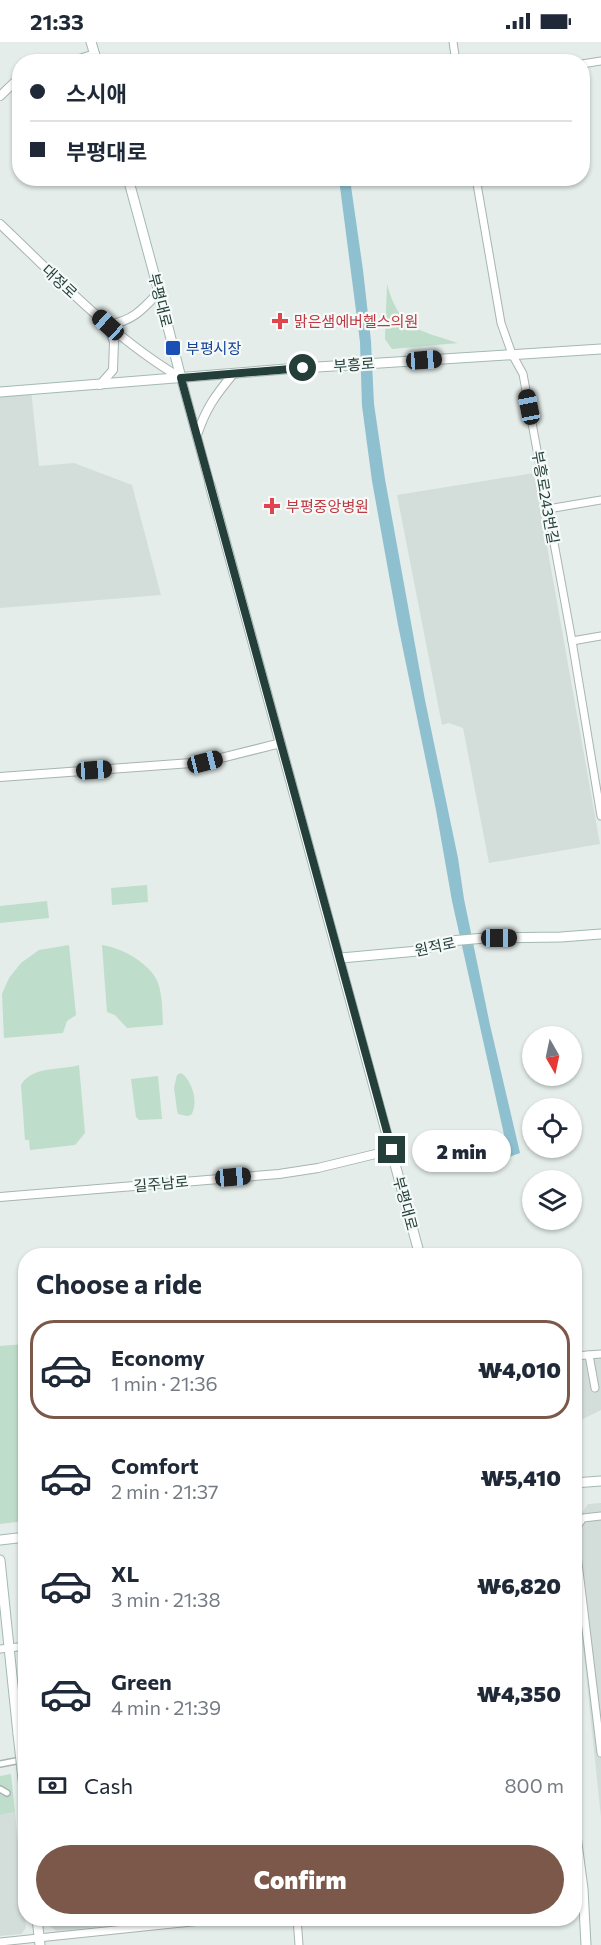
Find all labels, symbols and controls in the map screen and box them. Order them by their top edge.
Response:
text: 21:33 [30,8,84,35]
text: 스시애 [66,80,127,107]
text: 부평대로 [66,138,147,165]
street label: 대정로 [39,260,81,302]
street label: 부평대로 [146,271,176,329]
car [89,306,127,344]
marker: 맑은샘에버헬스의원 [271,312,289,330]
place label: 맑은샘에버헬스의원 [294,312,418,330]
marker: 부평시장 [164,339,182,357]
place label: 부평시장 [186,339,241,357]
car [405,350,443,370]
route start [289,354,316,381]
street label: 부흥로 [333,354,375,374]
car [517,388,541,426]
street label: 부흥로243번길 [529,449,563,545]
marker: 부평중앙병원 [263,497,281,515]
place label: 부평중앙병원 [286,497,369,515]
car [185,749,225,775]
car [75,760,113,780]
car [481,929,517,947]
street label: 원적로 [413,933,457,959]
north arrow [522,1026,582,1086]
map controls [522,1026,582,1230]
button: locate [522,1098,582,1158]
callout: 2 min [413,1129,512,1171]
route end [378,1136,405,1163]
text: 2 min [436,1139,487,1163]
car [214,1166,252,1188]
button: layers [522,1170,582,1230]
street label: 길주남로 [133,1172,189,1194]
street label: 부평대로 [390,1174,422,1232]
text: Choose a ride [36,1267,202,1300]
icon: car [39,1343,93,1397]
text: Economy [111,1344,205,1371]
text: ₩4,010 [478,1356,561,1383]
text: 1 min · 21:36 [111,1371,218,1395]
icon: car [39,1451,93,1505]
text: Comfort [111,1452,199,1479]
text: ₩5,410 [481,1464,561,1491]
text: 2 min · 21:37 [111,1479,219,1503]
icon: car [39,1559,93,1613]
text: XL [111,1560,139,1587]
text: ₩6,820 [477,1572,561,1599]
text: 3 min · 21:38 [111,1587,221,1611]
icon: car [39,1667,93,1721]
text: Green [111,1668,172,1695]
text: ₩4,350 [477,1680,561,1707]
text: 4 min · 21:39 [111,1695,221,1719]
icon: cash [36,1769,69,1802]
text: Cash [84,1772,133,1799]
text: 800 m [504,1773,564,1797]
button: Confirm [36,1845,564,1914]

